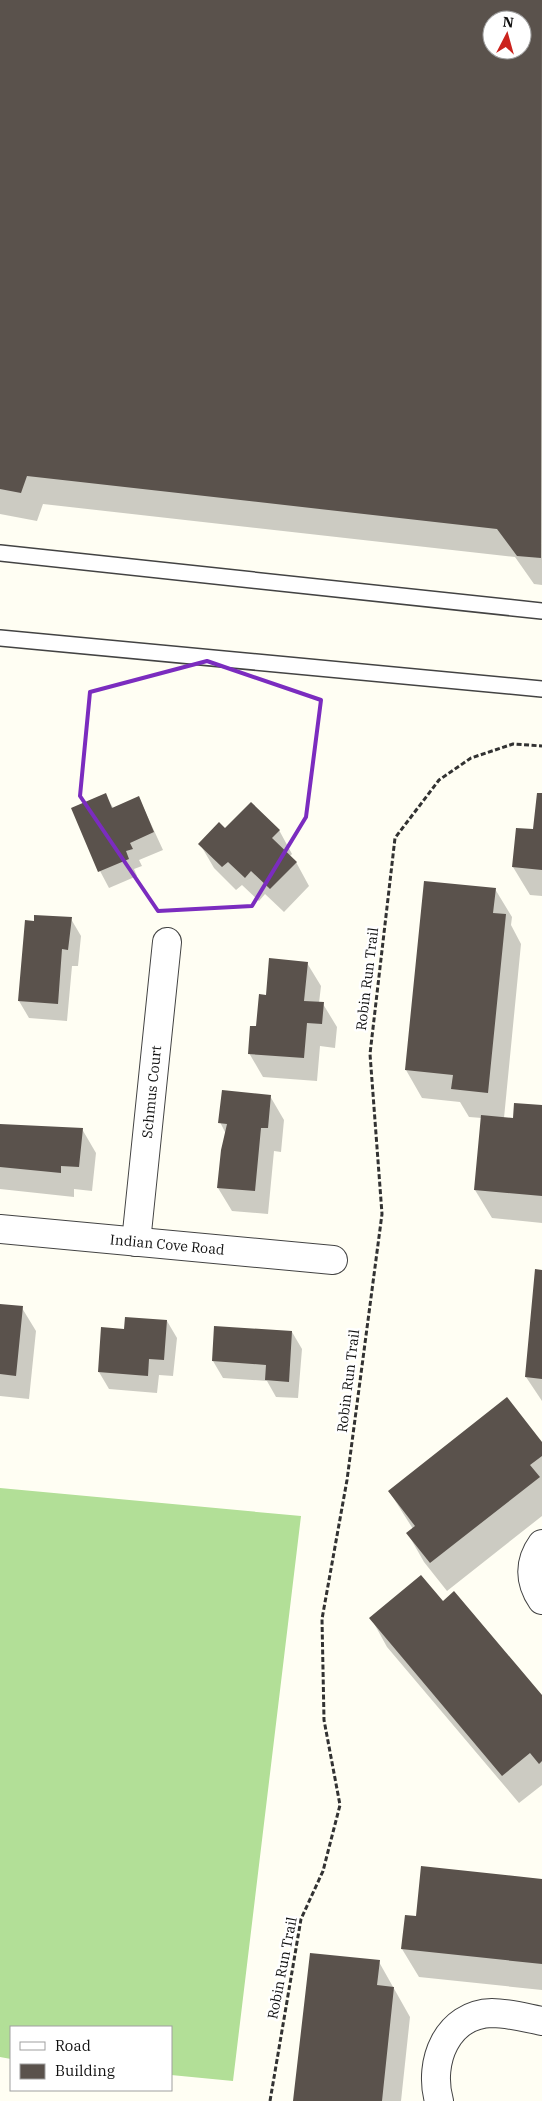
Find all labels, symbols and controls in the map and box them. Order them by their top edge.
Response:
north arrow [482,10,532,60]
text: N [502,13,515,32]
street label: Robin Run Trail [352,926,382,1032]
street label: Schmus Court [138,1044,165,1139]
street label: Indian Cove Road [109,1230,226,1259]
street label: Robin Run Trail [333,1328,363,1434]
street label: Robin Run Trail [263,1915,301,2021]
legend [10,2026,172,2091]
text: Road [55,2036,91,2055]
text: Building [55,2061,115,2080]

